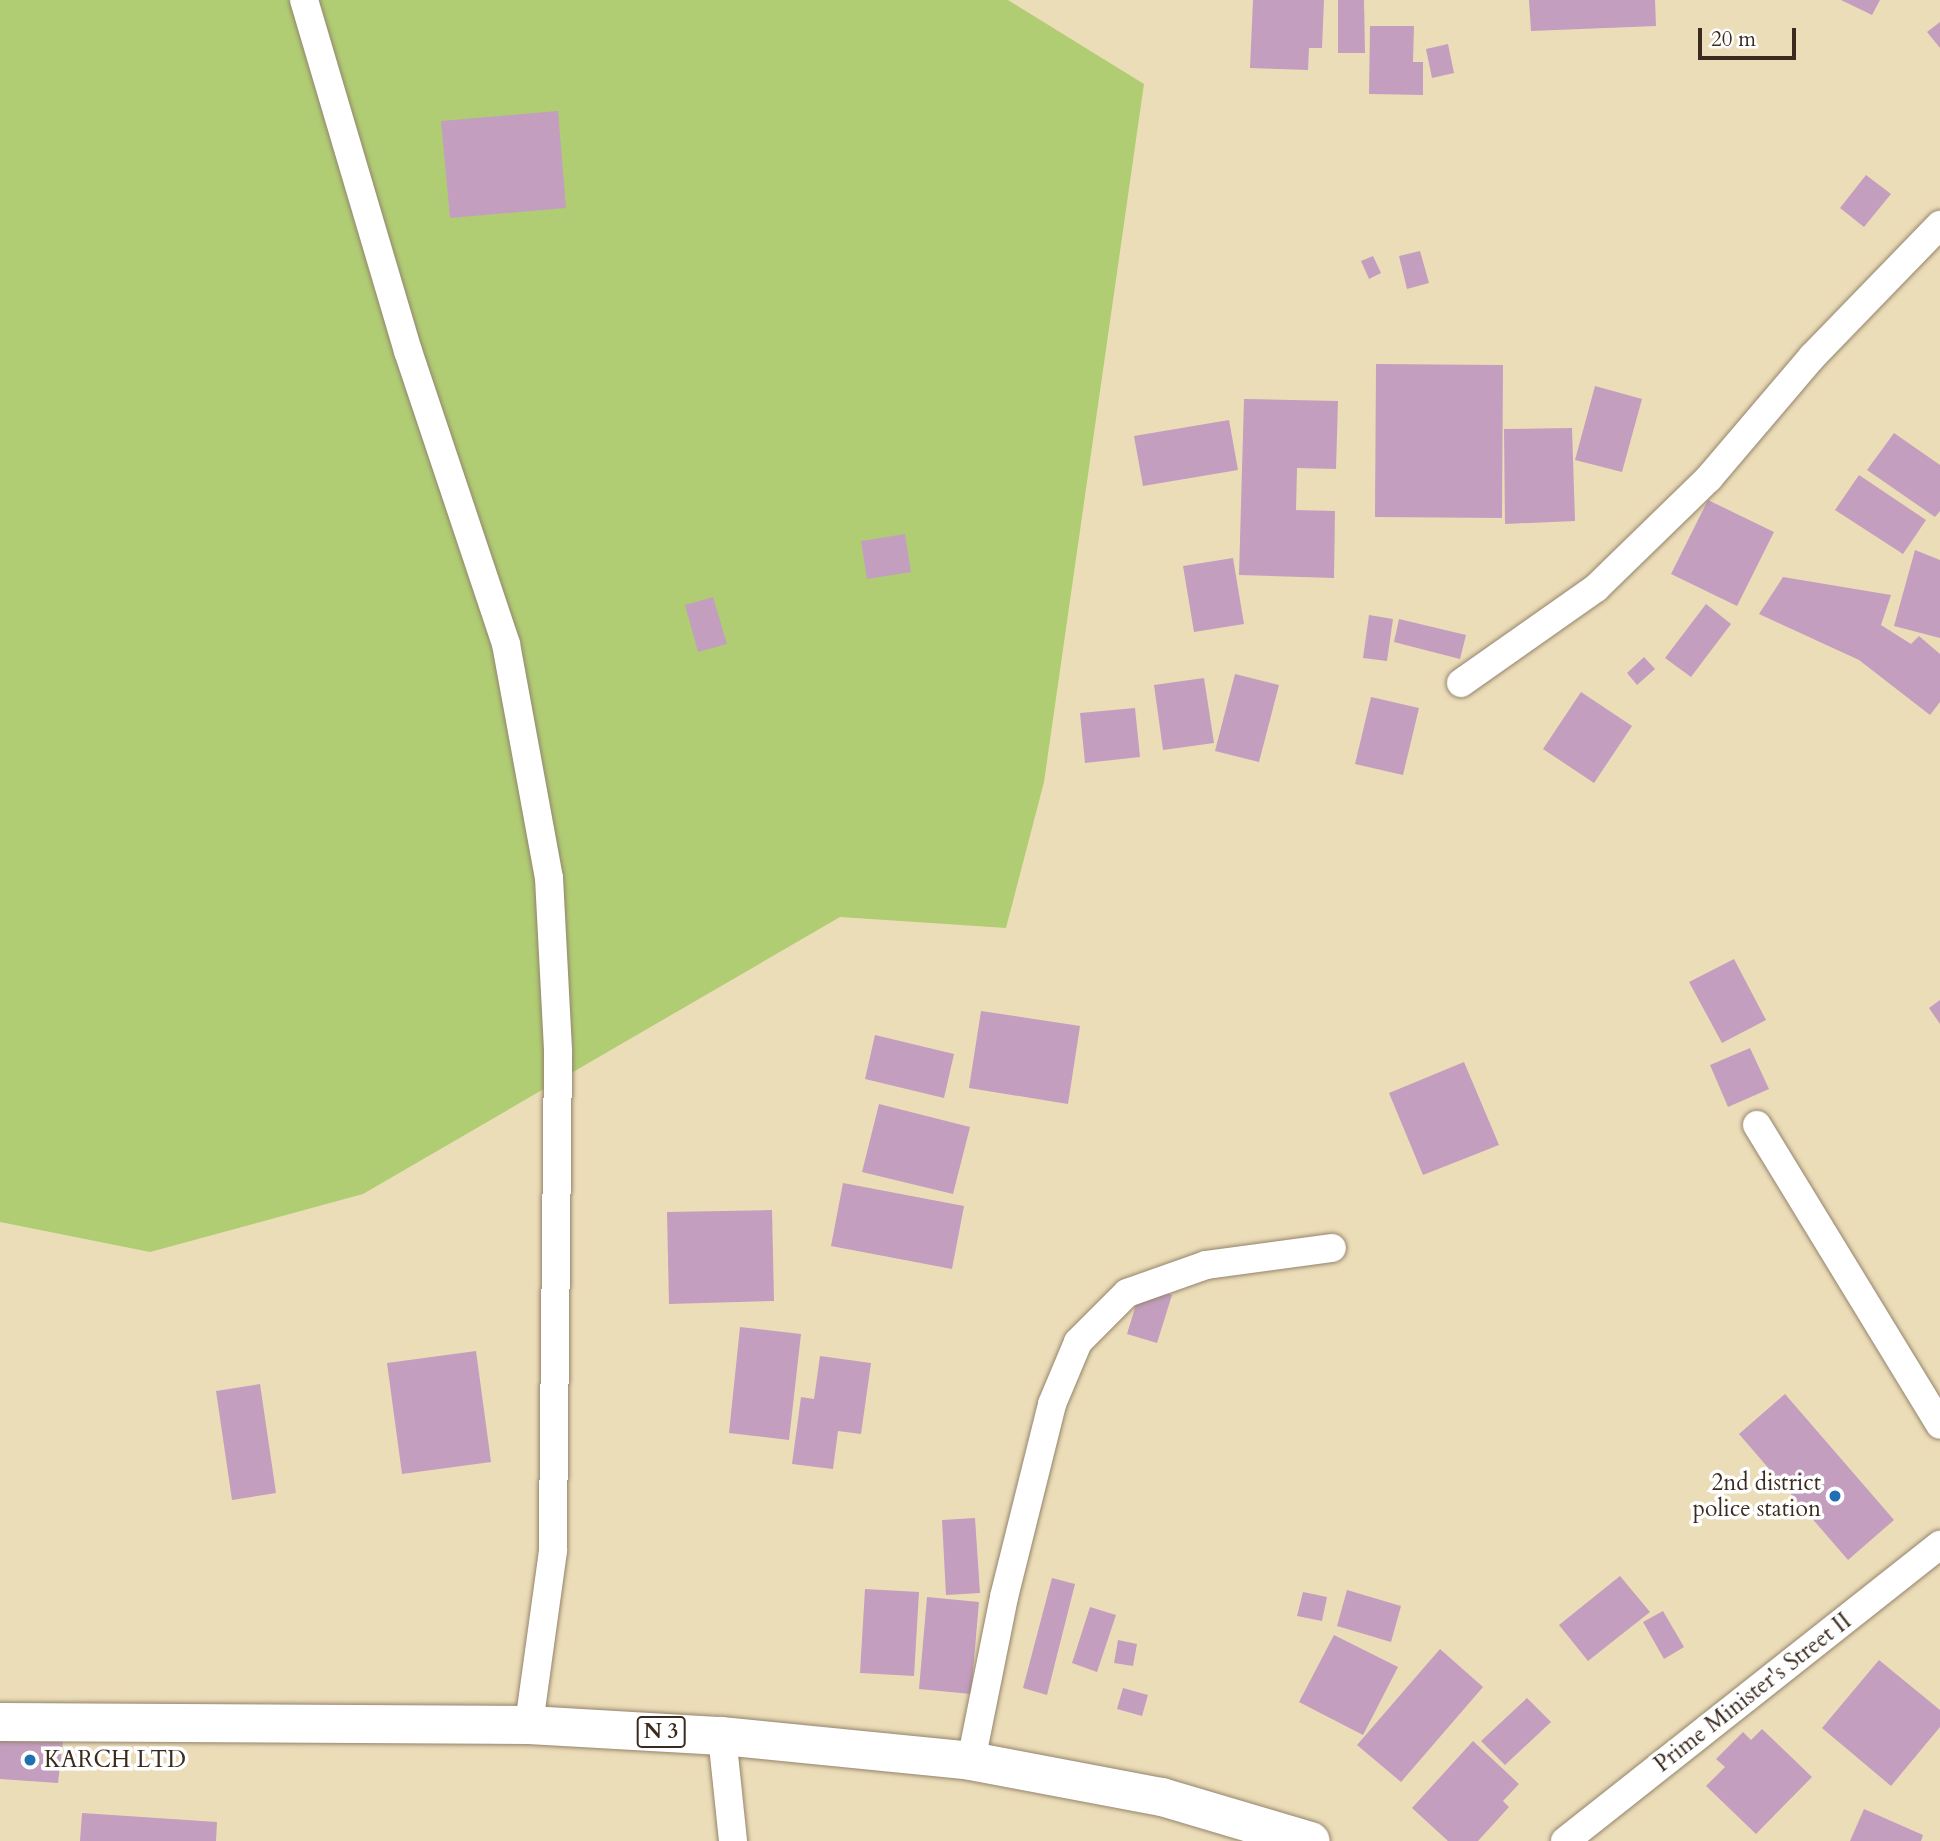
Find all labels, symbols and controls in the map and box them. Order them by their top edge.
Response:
scale bar [1702,14,1800,58]
text: 20 m [1711,25,1756,54]
place label: 2nd district police station [1693,1469,1821,1523]
marker: 2nd district police station [1827,1488,1843,1504]
street label: Prime Minister's Street II [1649,1608,1857,1778]
road number: N 3 [636,1714,686,1750]
place label: KARCH LTD [44,1746,186,1774]
marker: KARCH LTD [22,1752,38,1768]

